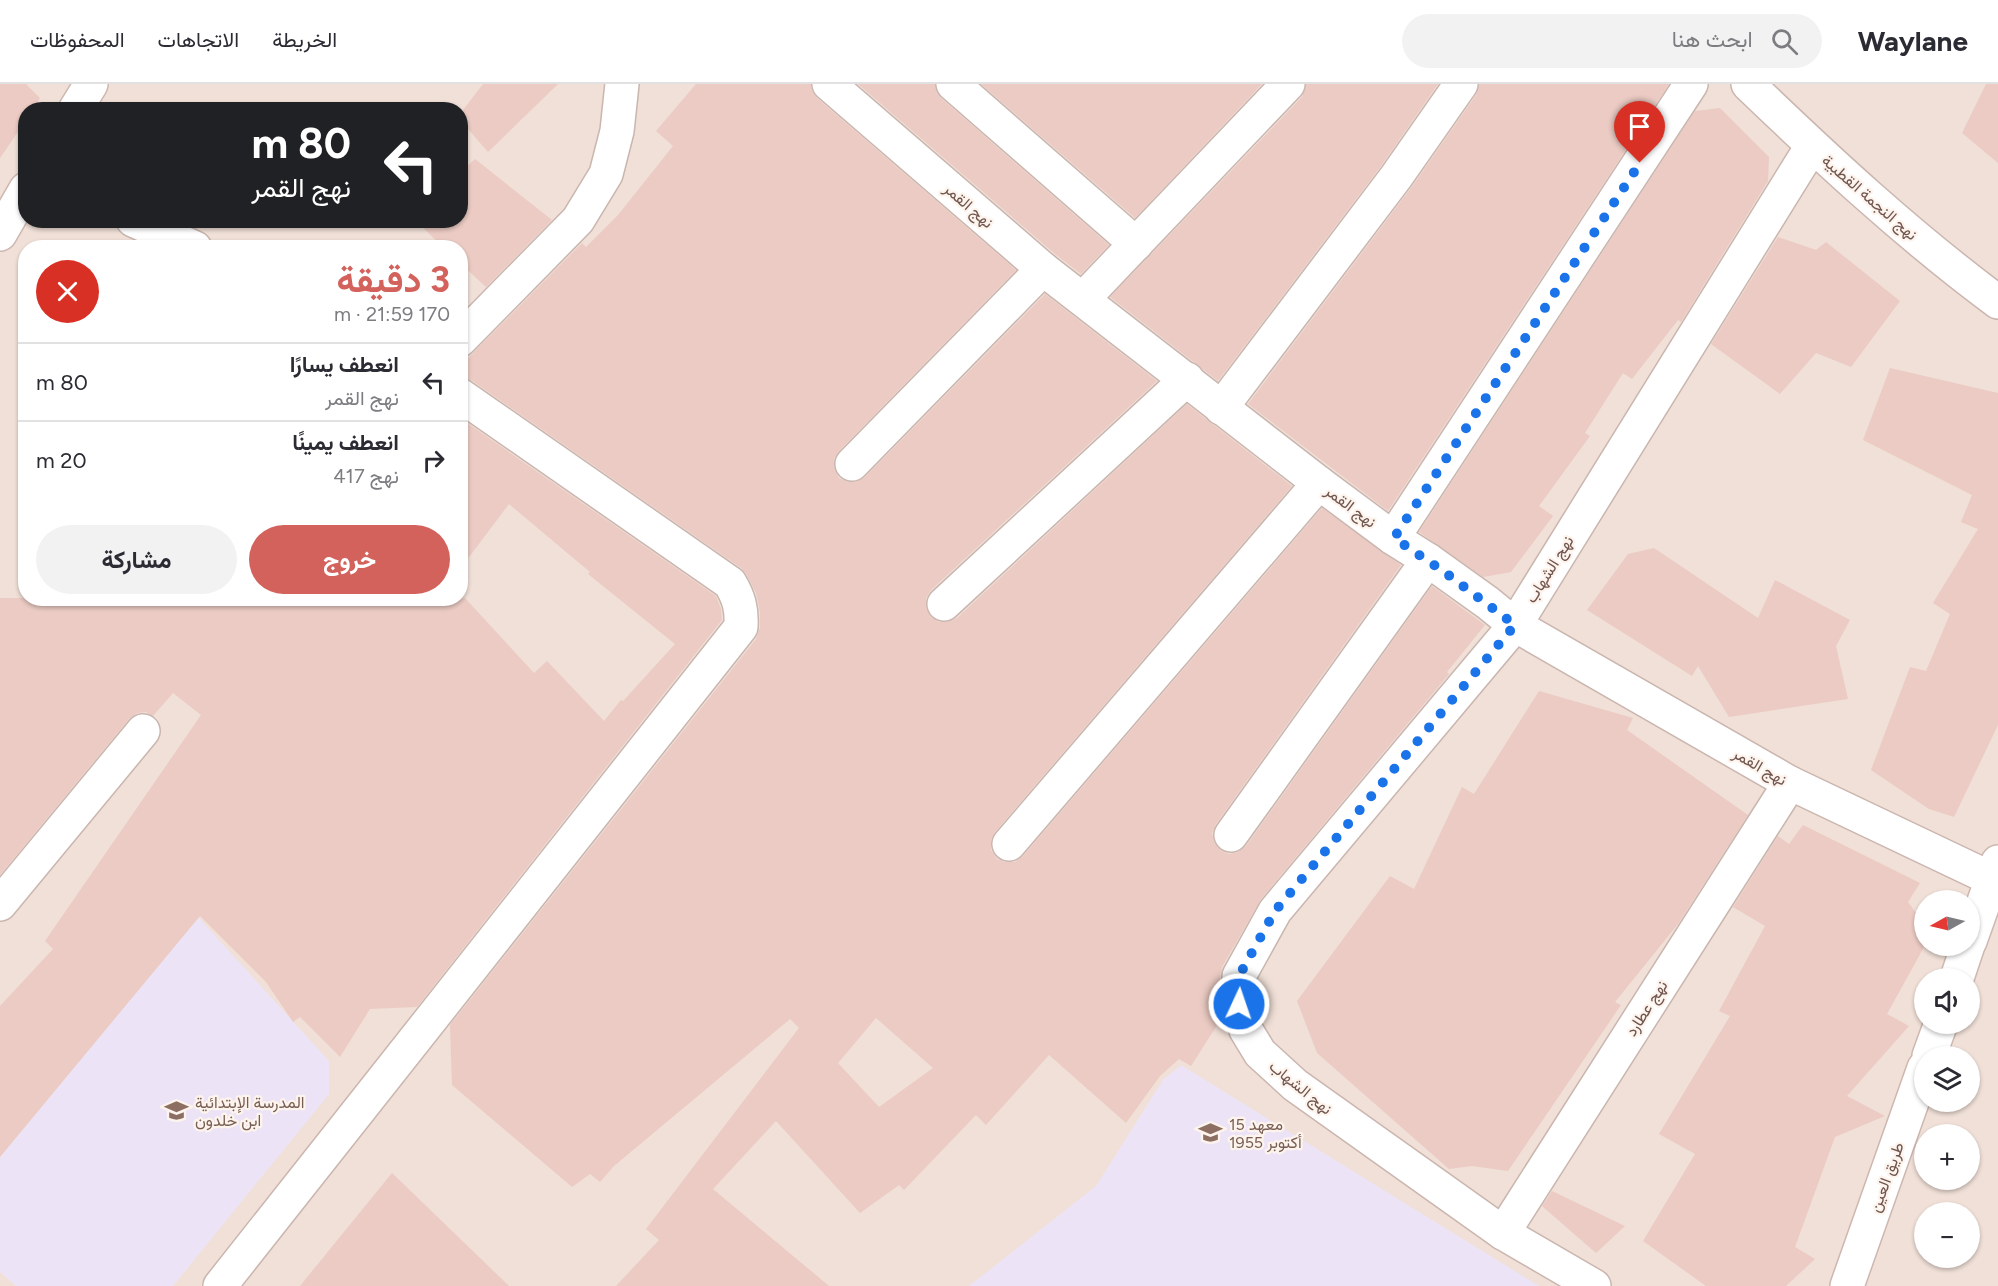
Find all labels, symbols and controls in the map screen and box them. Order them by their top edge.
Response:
search box [1402,14,1822,68]
text: Waylane [1858,24,1968,58]
icon: search [1768,25,1801,58]
text: ابحث هنا [1672,26,1753,53]
text: المحفوظات [30,27,125,52]
text: الاتجاهات [158,27,239,52]
text: الخريطة [272,27,337,52]
pin [1614,101,1665,163]
icon: arrive [1623,110,1656,143]
text: 80 m [251,118,351,169]
icon: left [372,126,450,204]
street label: نهج النجمة القطبية [1817,151,1921,246]
text: نهج القمر [251,171,351,204]
street label: نهج القمر [938,178,997,233]
text: 3 دقيقة [337,258,450,301]
button: close [36,260,99,323]
text: 170 m · 21:59 [334,302,450,326]
text: انعطف يسارًا [290,351,399,378]
icon: left [417,366,450,399]
text: 80 m [36,369,88,396]
text: نهج القمر [325,386,399,410]
text: انعطف يمينًا [292,429,399,456]
icon: right [417,444,450,477]
text: 20 m [36,447,87,474]
text: نهج 417 [333,464,399,488]
street label: نهج القمر [1319,480,1380,533]
button: مشاركة [36,525,237,594]
button: خروج [249,525,450,594]
street label: نهج الشهاب [1521,532,1579,607]
street label: نهج القمر [1728,743,1790,791]
north arrow [1914,890,1980,956]
map controls [1914,890,1980,1268]
button: sound [1914,968,1980,1034]
position arrow [1207,972,1271,1036]
street label: نهج عطارد [1621,977,1673,1041]
button: layers [1914,1046,1980,1112]
street label: نهج الشهاب [1264,1056,1336,1120]
place label: المدرسة الإبتدائية ابن خلدون [195,1093,305,1131]
school or university icon: المدرسة الإبتدائية ابن خلدون [164,1098,190,1124]
place label: معهد 15 أكتوبر 1955 [1229,1115,1302,1153]
school or university icon: معهد 15 أكتوبر 1955 [1198,1120,1224,1146]
button: + [1914,1124,1980,1190]
street label: طريق العين [1865,1140,1909,1215]
button: − [1914,1202,1980,1268]

